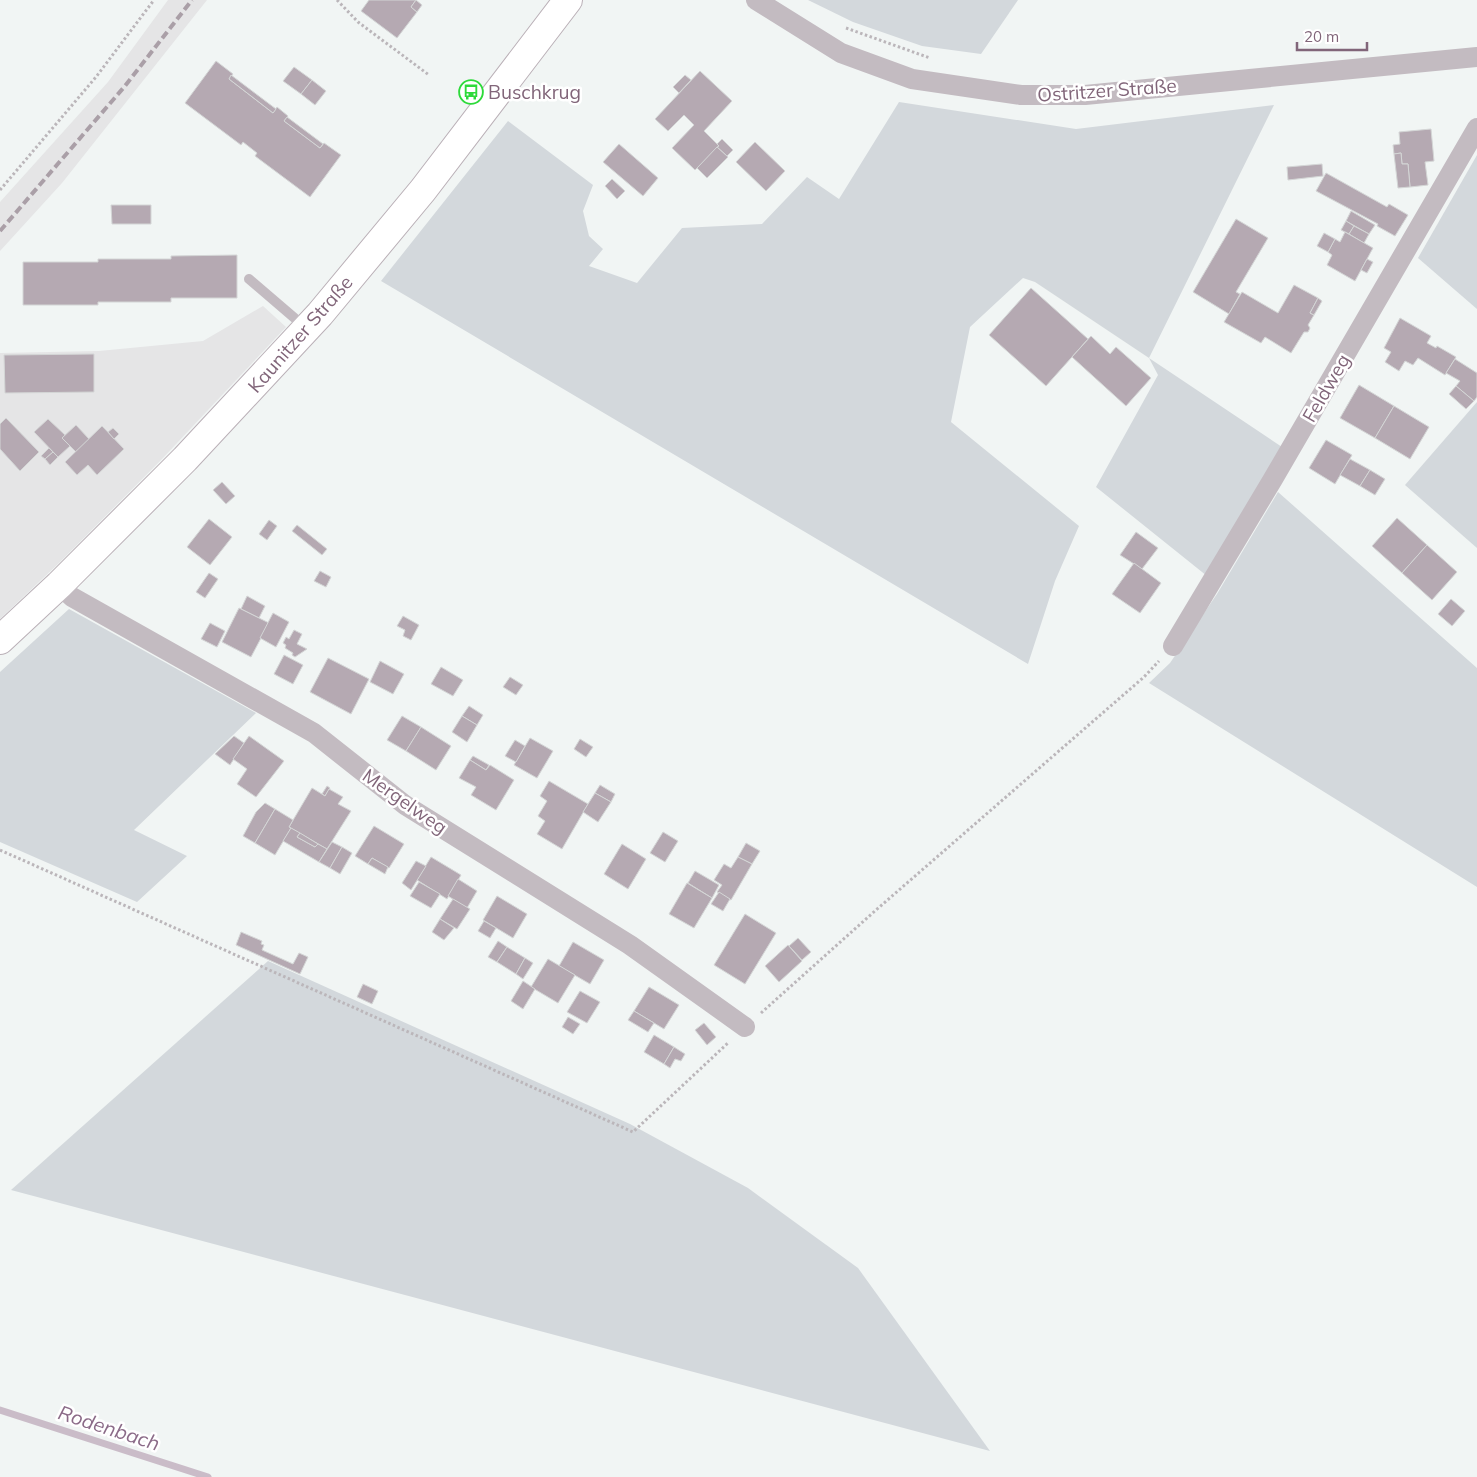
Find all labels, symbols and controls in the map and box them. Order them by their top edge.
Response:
scale bar [1297,20,1367,52]
text: 20 m [1304,27,1339,46]
street label: Ostritzer Straße [1037,73,1177,107]
bus stop icon: Buschkrug [458,79,484,105]
place label: Buschkrug [488,80,581,104]
street label: Kaunitzer Straße [243,270,357,398]
street label: Feldweg [1297,350,1355,426]
street label: Mergelweg [358,763,452,839]
water label: Rodenbach [55,1399,163,1456]

